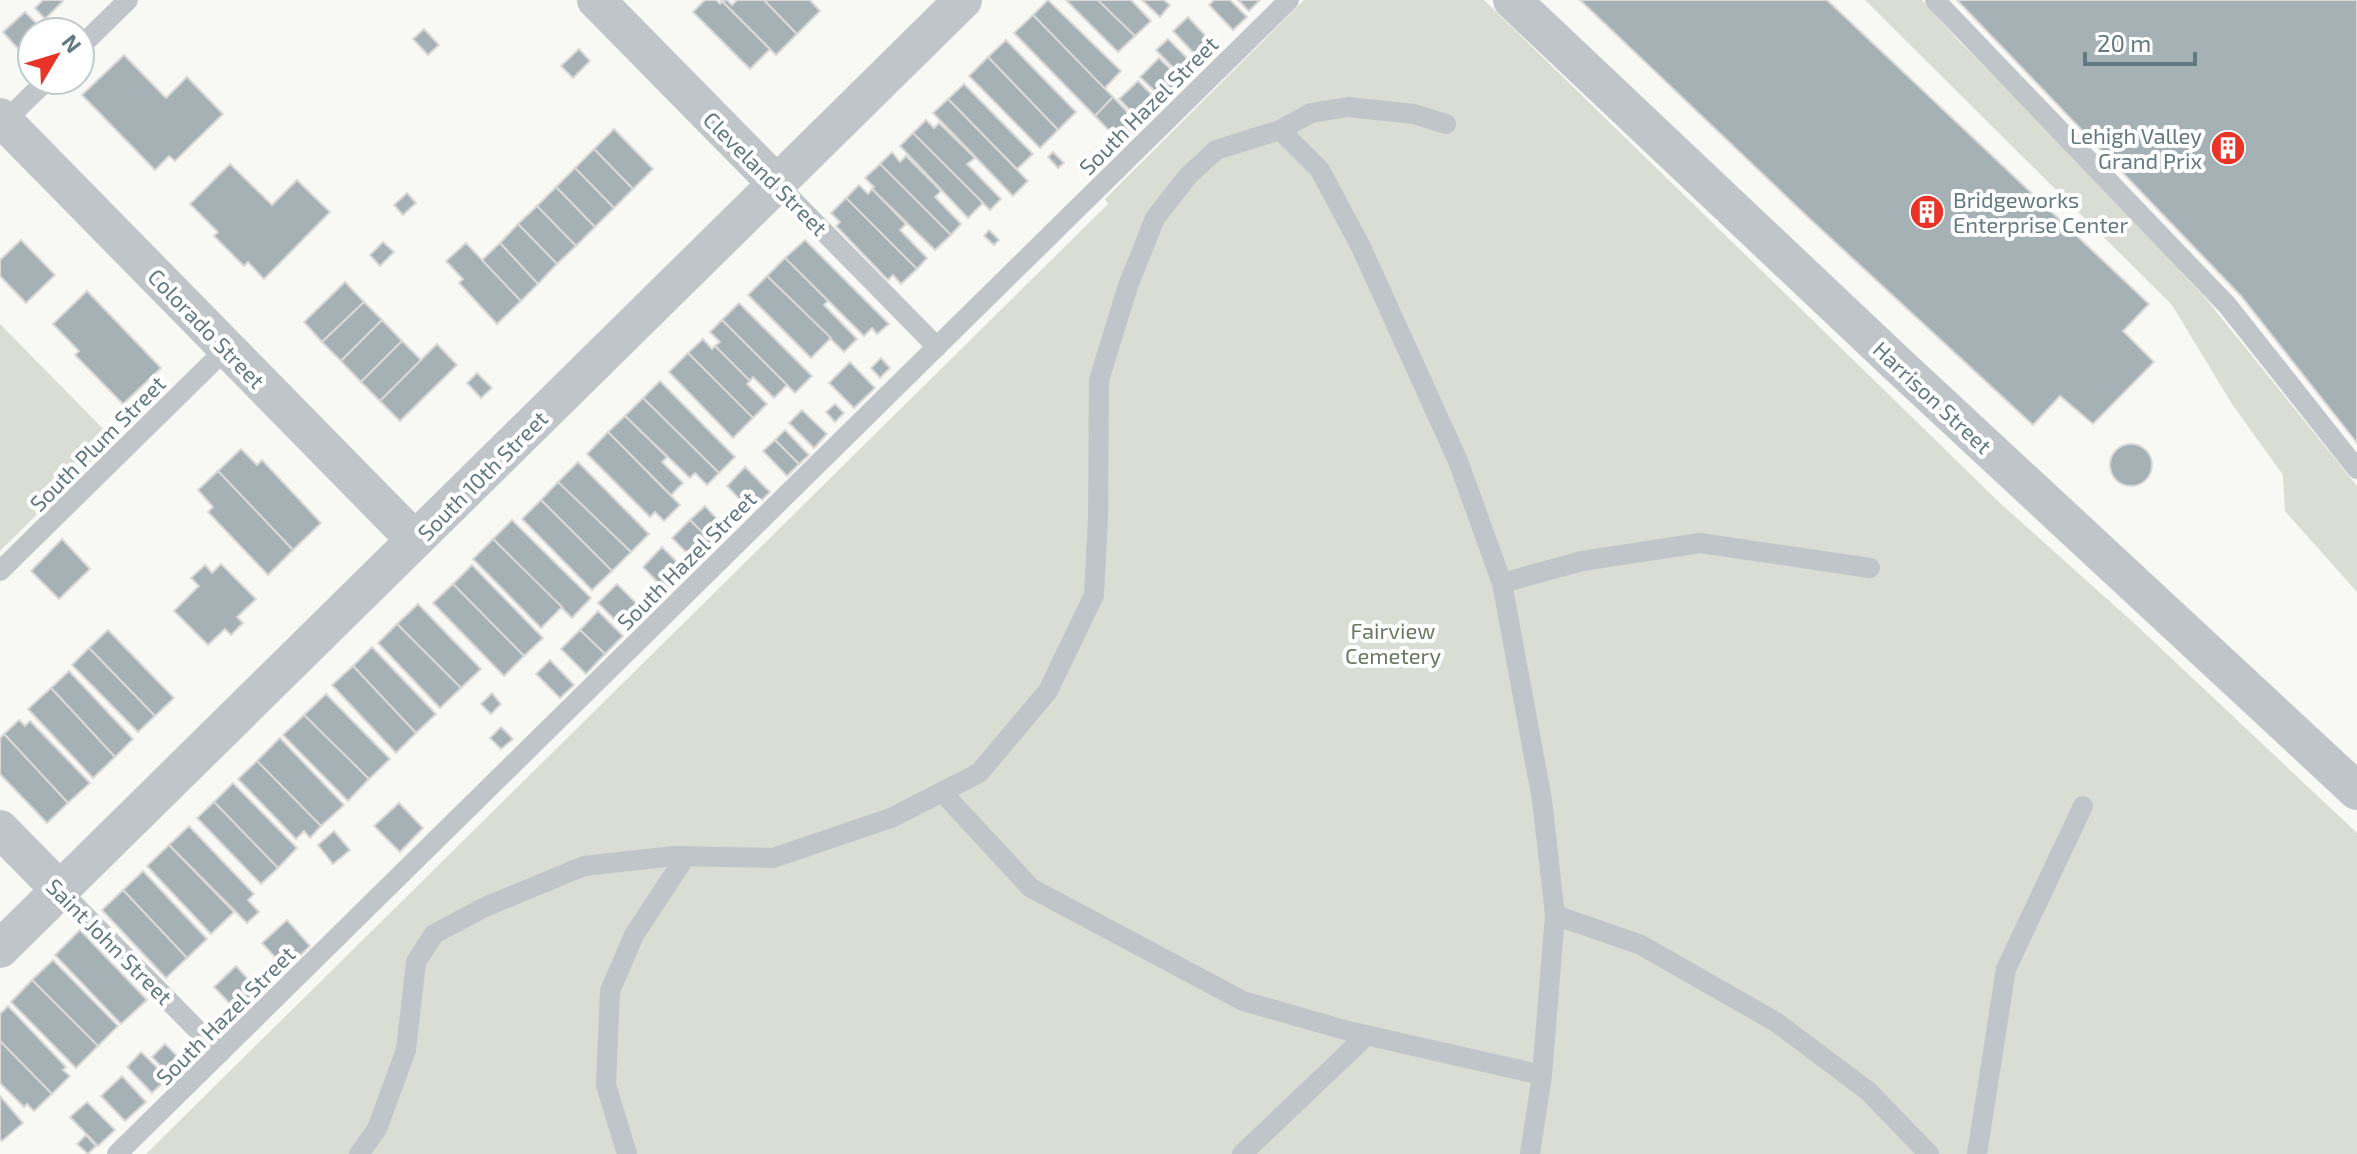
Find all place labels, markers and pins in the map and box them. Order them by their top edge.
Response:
place label: Lehigh Valley Grand Prix [2070,122,2202,173]
building icon: Lehigh Valley Grand Prix [2209,129,2247,167]
place label: Bridgeworks Enterprise Center [1953,186,2128,237]
building icon: Bridgeworks Enterprise Center [1908,193,1946,231]

